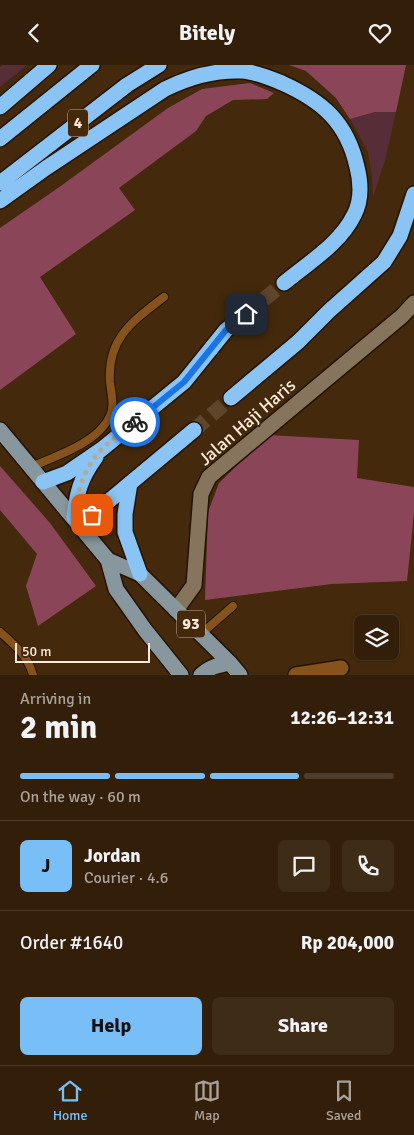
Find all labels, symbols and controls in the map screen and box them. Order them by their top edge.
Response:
icon: back [20,19,48,47]
text: Bitely [179,19,235,46]
icon: heart [366,19,394,47]
road number: 4 [68,109,88,137]
pin [225,293,267,335]
icon: home [232,300,260,328]
street label: Jalan Haji Haris [194,374,300,470]
courier [110,397,160,447]
icon: bike [121,408,149,436]
pin [71,494,113,536]
icon: bag [78,501,106,529]
road number: 93 [177,611,205,637]
map controls [354,615,399,660]
button: layers [354,615,399,660]
scale bar [15,640,150,663]
text: 50 m [22,643,51,660]
text: Arriving in [20,689,91,709]
text: 12:26–12:31 [290,706,394,730]
text: 2 min [20,708,97,747]
text: On the way · 60 m [20,787,141,807]
button: chat [278,840,330,892]
button: phone [342,840,394,892]
text: Jordan [84,844,141,868]
text: J [42,854,50,878]
text: Courier · 4.6 [84,868,168,888]
text: Order #1640 [20,931,123,955]
text: Rp 204,000 [301,931,394,955]
button: Help [20,997,202,1055]
button: Share [212,997,394,1055]
tab: Home [53,1077,88,1124]
tab: Map [193,1077,221,1124]
tab: Saved [326,1077,361,1124]

